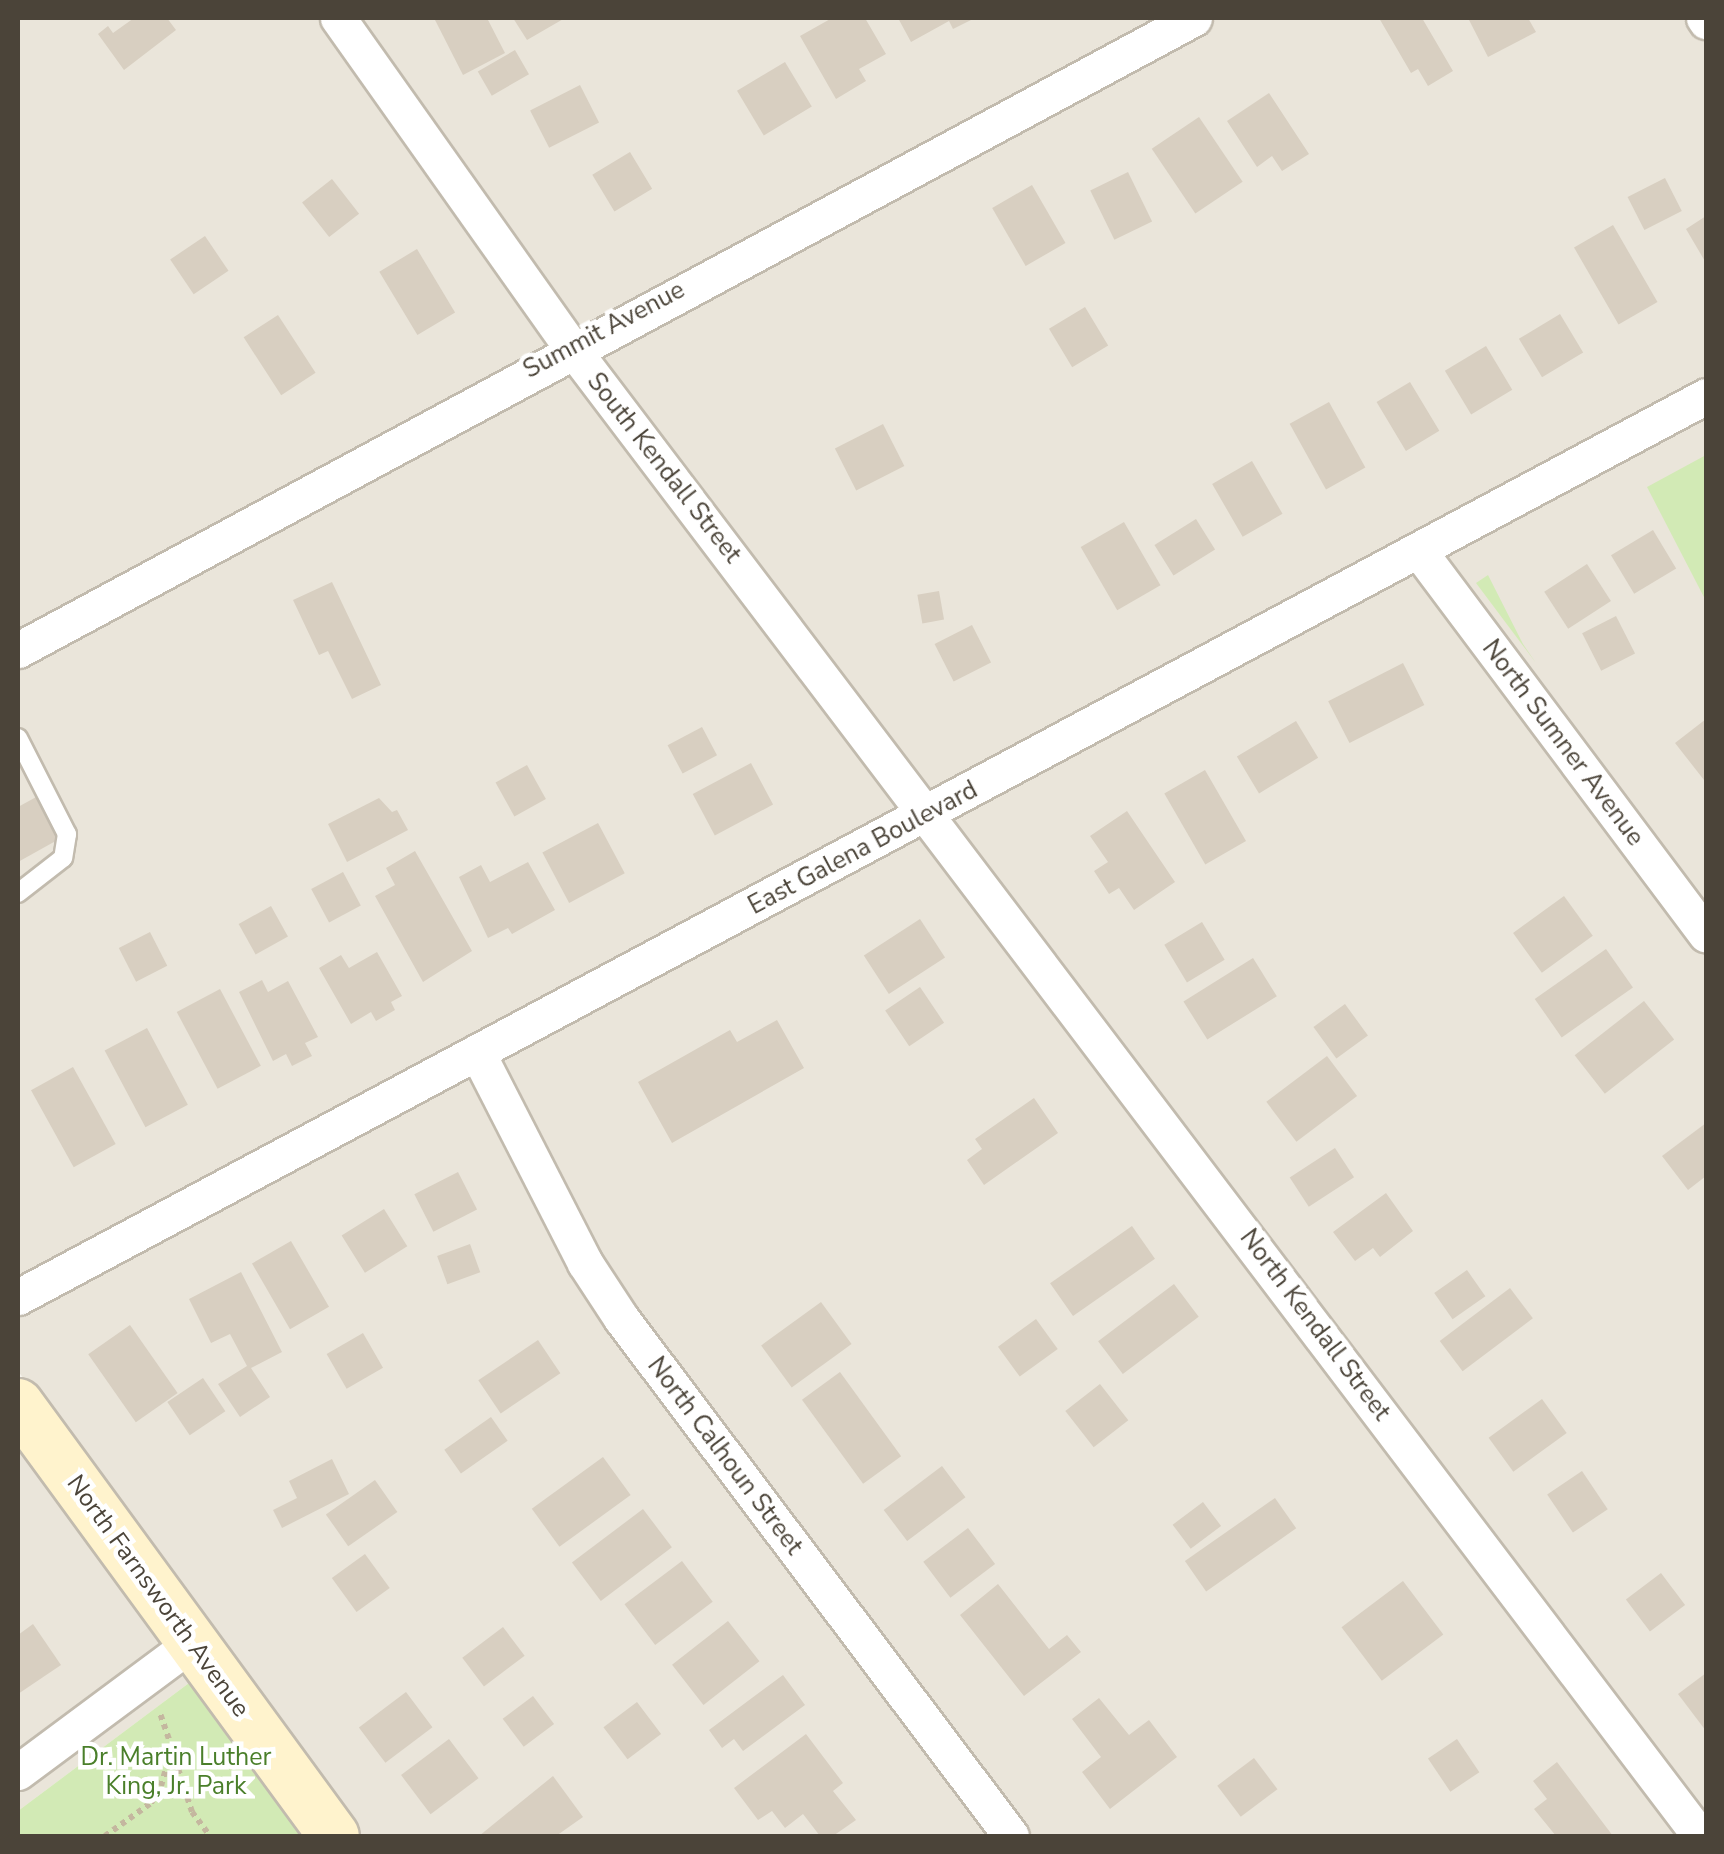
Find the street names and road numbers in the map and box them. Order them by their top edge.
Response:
street label: Summit Avenue [518,275,690,385]
street label: South Kendall Street [581,367,747,569]
street label: North Sumner Avenue [1476,634,1650,852]
street label: East Galena Boulevard [743,775,983,921]
street label: North Kendall Street [1233,1224,1397,1426]
street label: North Calhoun Street [641,1351,809,1561]
street label: North Farnsworth Avenue [60,1469,256,1723]

